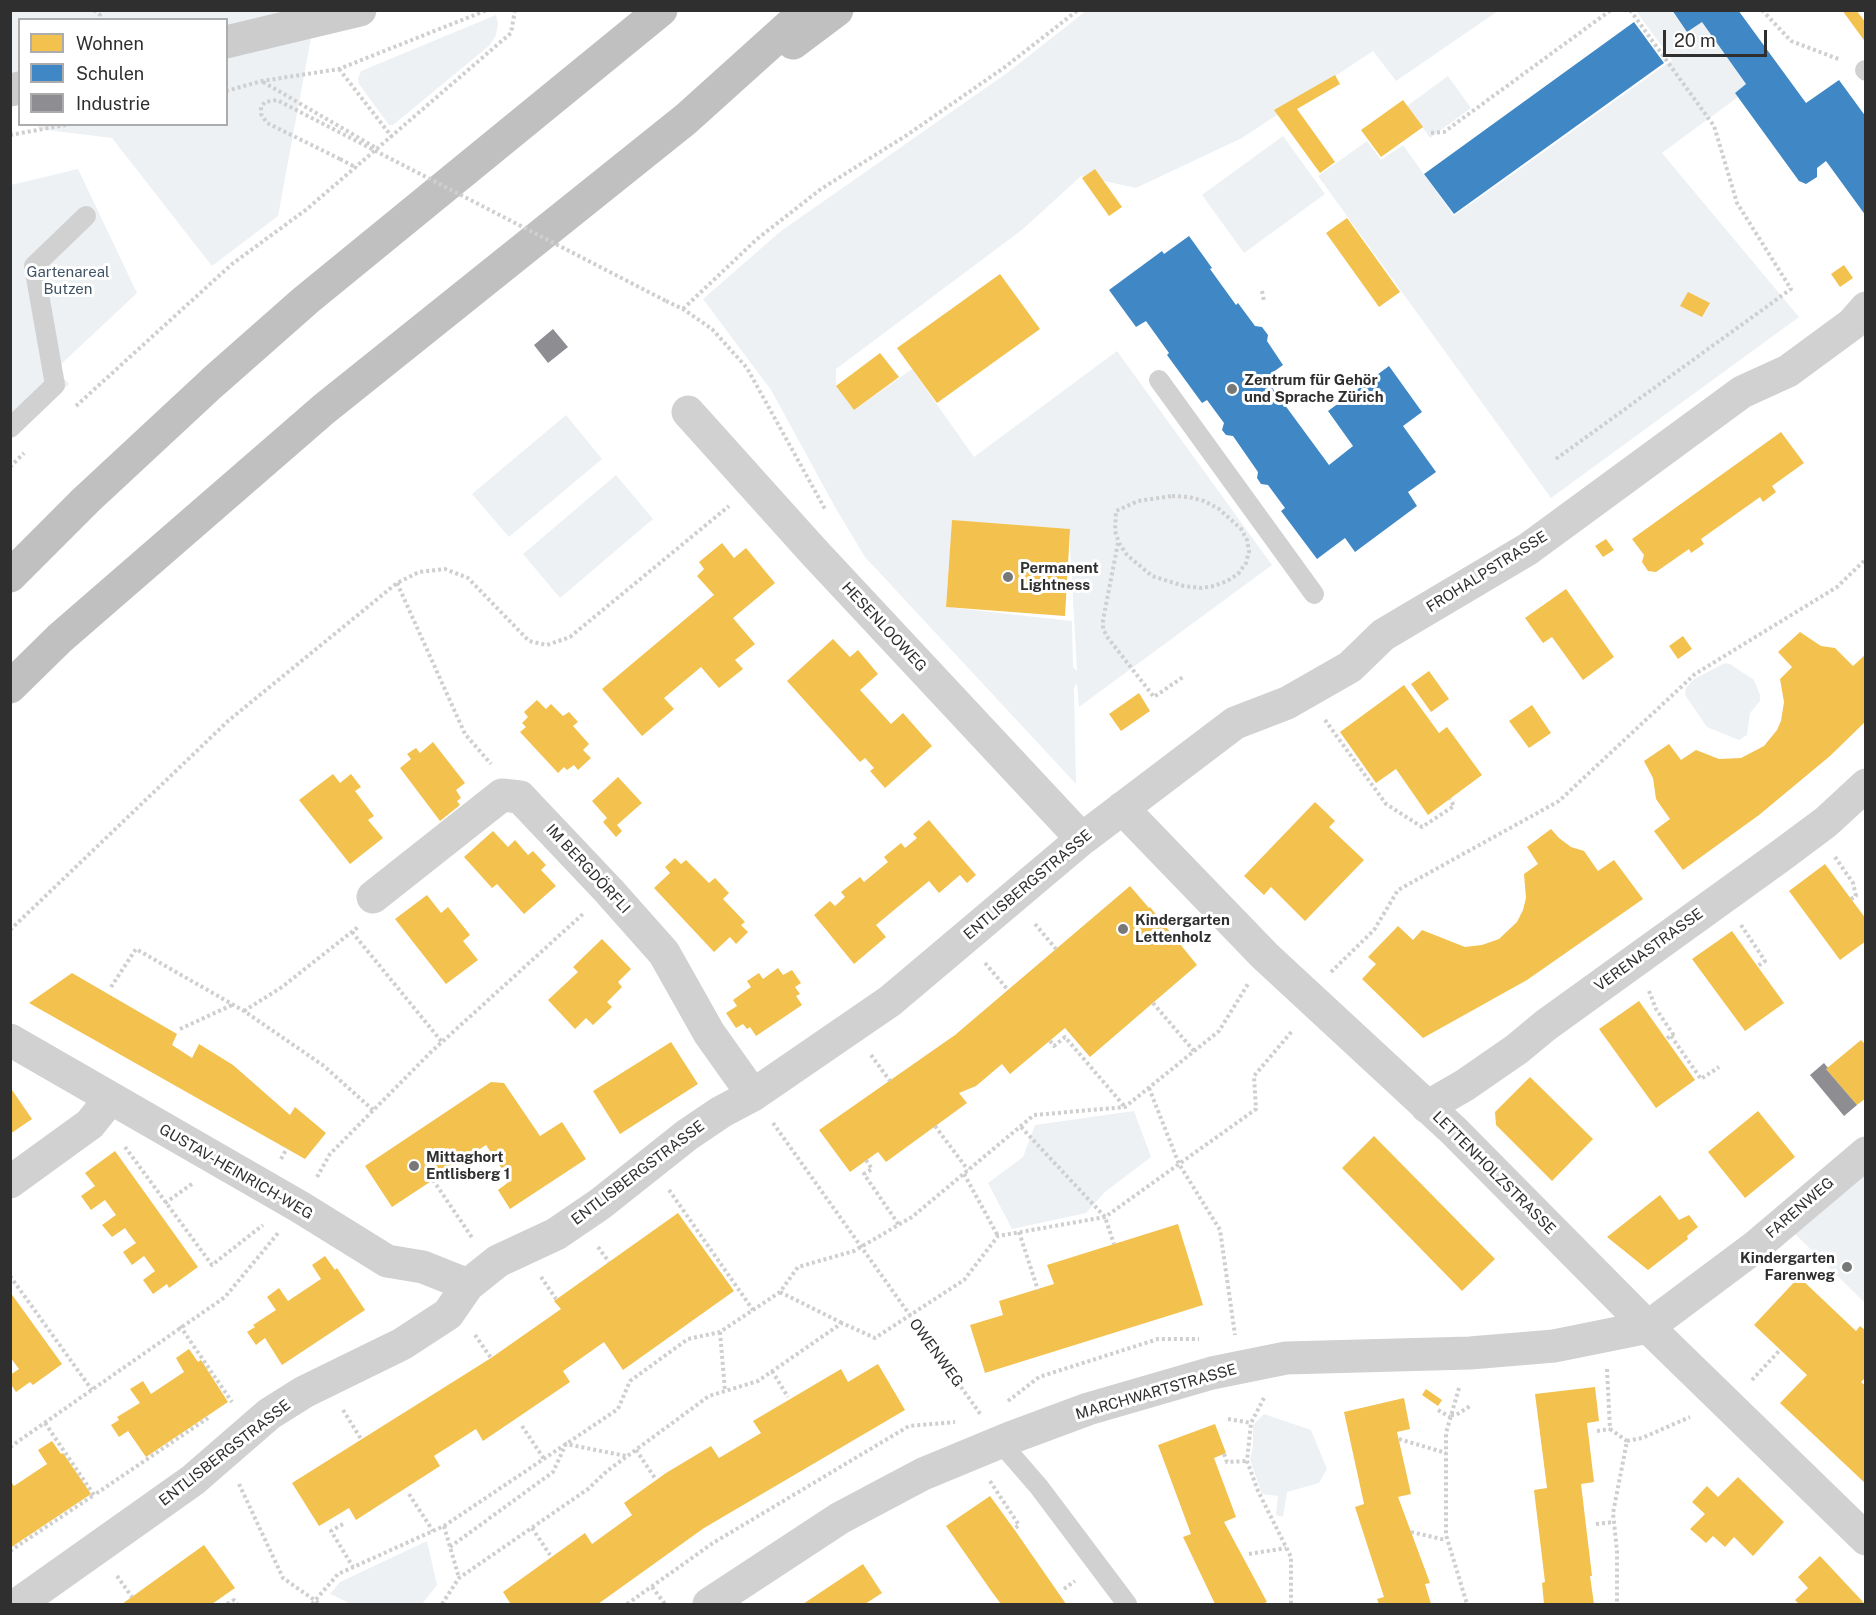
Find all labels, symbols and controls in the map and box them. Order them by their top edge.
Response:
legend [18,18,228,126]
scale bar [1666,18,1770,56]
text: 20 m [1674,30,1716,51]
text: Wohnen [76,33,144,54]
text: Schulen [76,63,144,84]
text: Industrie [76,93,150,114]
park label: Gartenareal Butzen [27,263,109,298]
place label: Zentrum für Gehör und Sprache Zürich [1244,371,1384,406]
marker: Zentrum für Gehör und Sprache Zürich [1225,382,1239,396]
street label: FROHALPSTRASSE [1423,527,1551,617]
place label: Permanent Lightness [1020,559,1099,594]
marker: Permanent Lightness [1001,570,1015,584]
street label: HESENLOOWEG [838,578,930,676]
street label: IM BERGDÖRFLI [542,821,634,917]
street label: ENTLISBERGSTRASSE [960,826,1096,944]
street label: VERENASTRASSE [1591,905,1707,995]
place label: Kindergarten Lettenholz [1135,911,1230,946]
marker: Kindergarten Lettenholz [1116,922,1130,936]
street label: LETTENHOLZSTRASSE [1429,1108,1559,1238]
street label: ENTLISBERGSTRASSE [568,1117,708,1229]
street label: GUSTAV-HEINRICH-WEG [156,1121,316,1223]
place label: Mittaghort Entlisberg 1 [426,1148,510,1183]
marker: Mittaghort Entlisberg 1 [407,1159,421,1173]
street label: FARENWEG [1762,1174,1838,1242]
place label: Kindergarten Farenweg [1740,1249,1835,1284]
marker: Kindergarten Farenweg [1840,1260,1854,1274]
street label: OWENWEG [905,1315,967,1391]
street label: MARCHWARTSTRASSE [1073,1360,1239,1424]
street label: ENTLISBERGSTRASSE [156,1396,294,1510]

